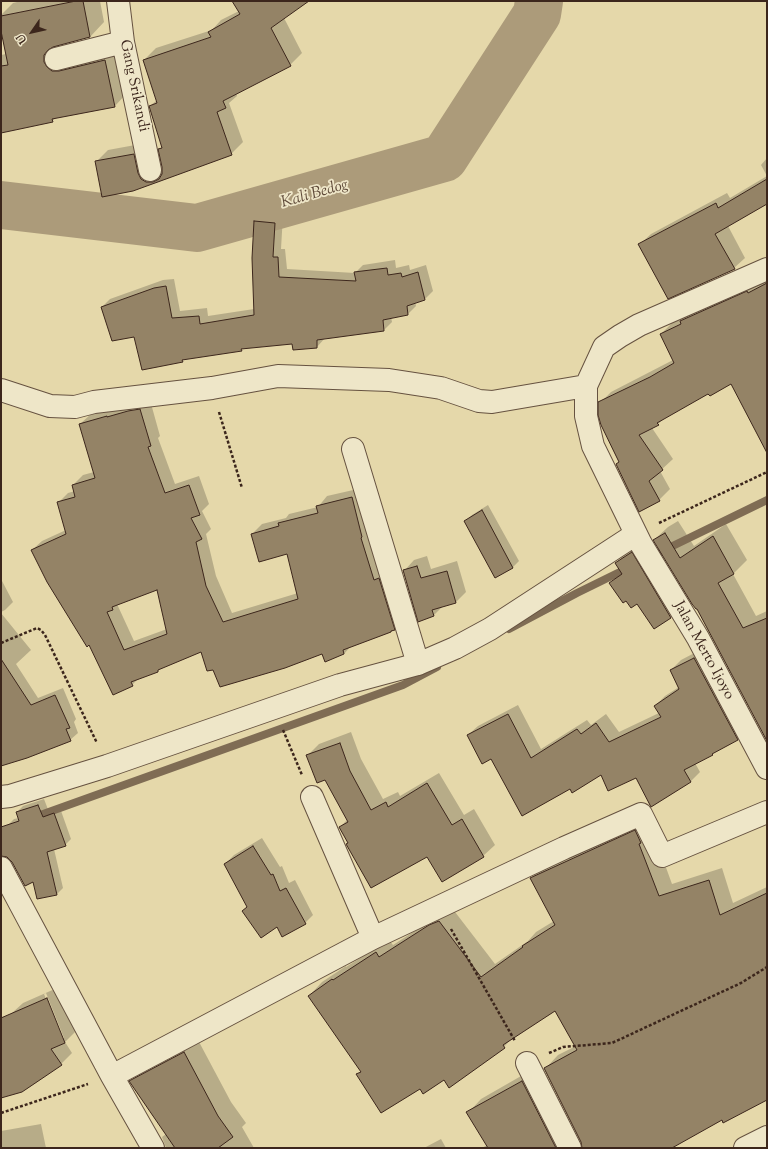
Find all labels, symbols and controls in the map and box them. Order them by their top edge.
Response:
north arrow [12,12,52,52]
text: U [13,31,31,47]
street label: Gang Srikandi [114,38,152,134]
water label: Kali Bedog [279,176,351,214]
street label: Jalan Merto Ijoyo [669,599,737,703]

